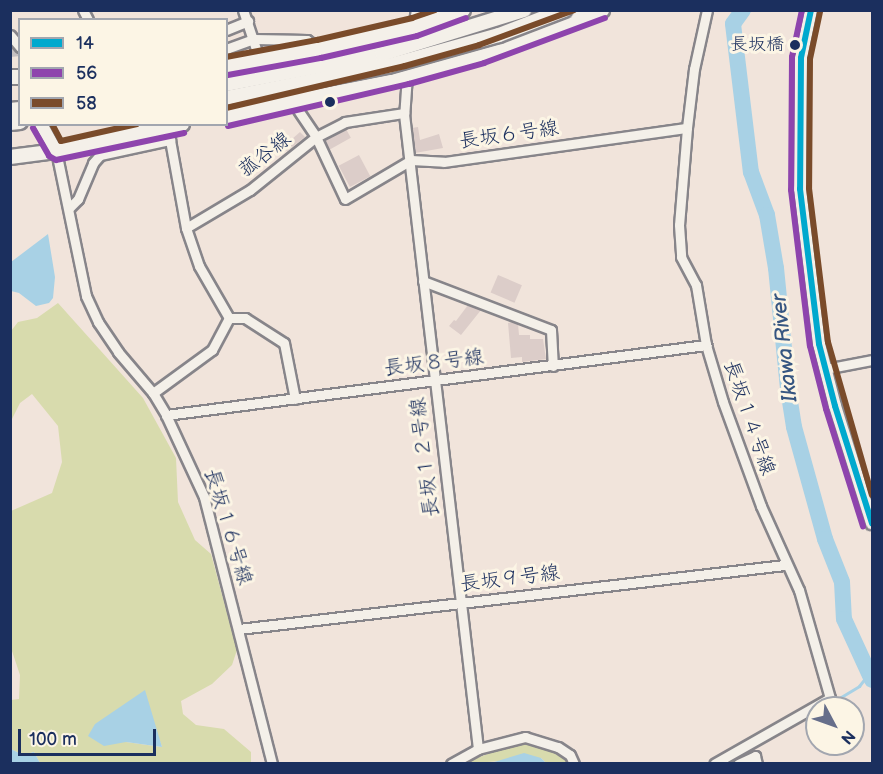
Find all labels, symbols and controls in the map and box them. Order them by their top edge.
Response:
legend [18,18,228,126]
text: 14 [76,33,94,54]
place label: 長坂橋 [730,34,784,56]
marker: 長坂橋 [789,39,801,51]
text: 56 [76,63,97,84]
text: 58 [76,93,97,114]
unlabelled marker [324,96,336,108]
street label: 長坂６号線 [458,116,560,154]
street label: 菰谷線 [234,127,296,183]
water label: Ikawa River [767,293,803,403]
street label: 長坂８号線 [383,345,485,381]
street label: 長坂１４号線 [718,357,780,479]
street label: 長坂１２号線 [406,396,444,518]
street label: 長坂１６号線 [199,466,257,588]
street label: 長坂９号線 [459,561,561,597]
north arrow [805,696,865,756]
scale bar [21,717,159,755]
text: N [836,726,859,748]
text: 100 m [29,729,77,750]

